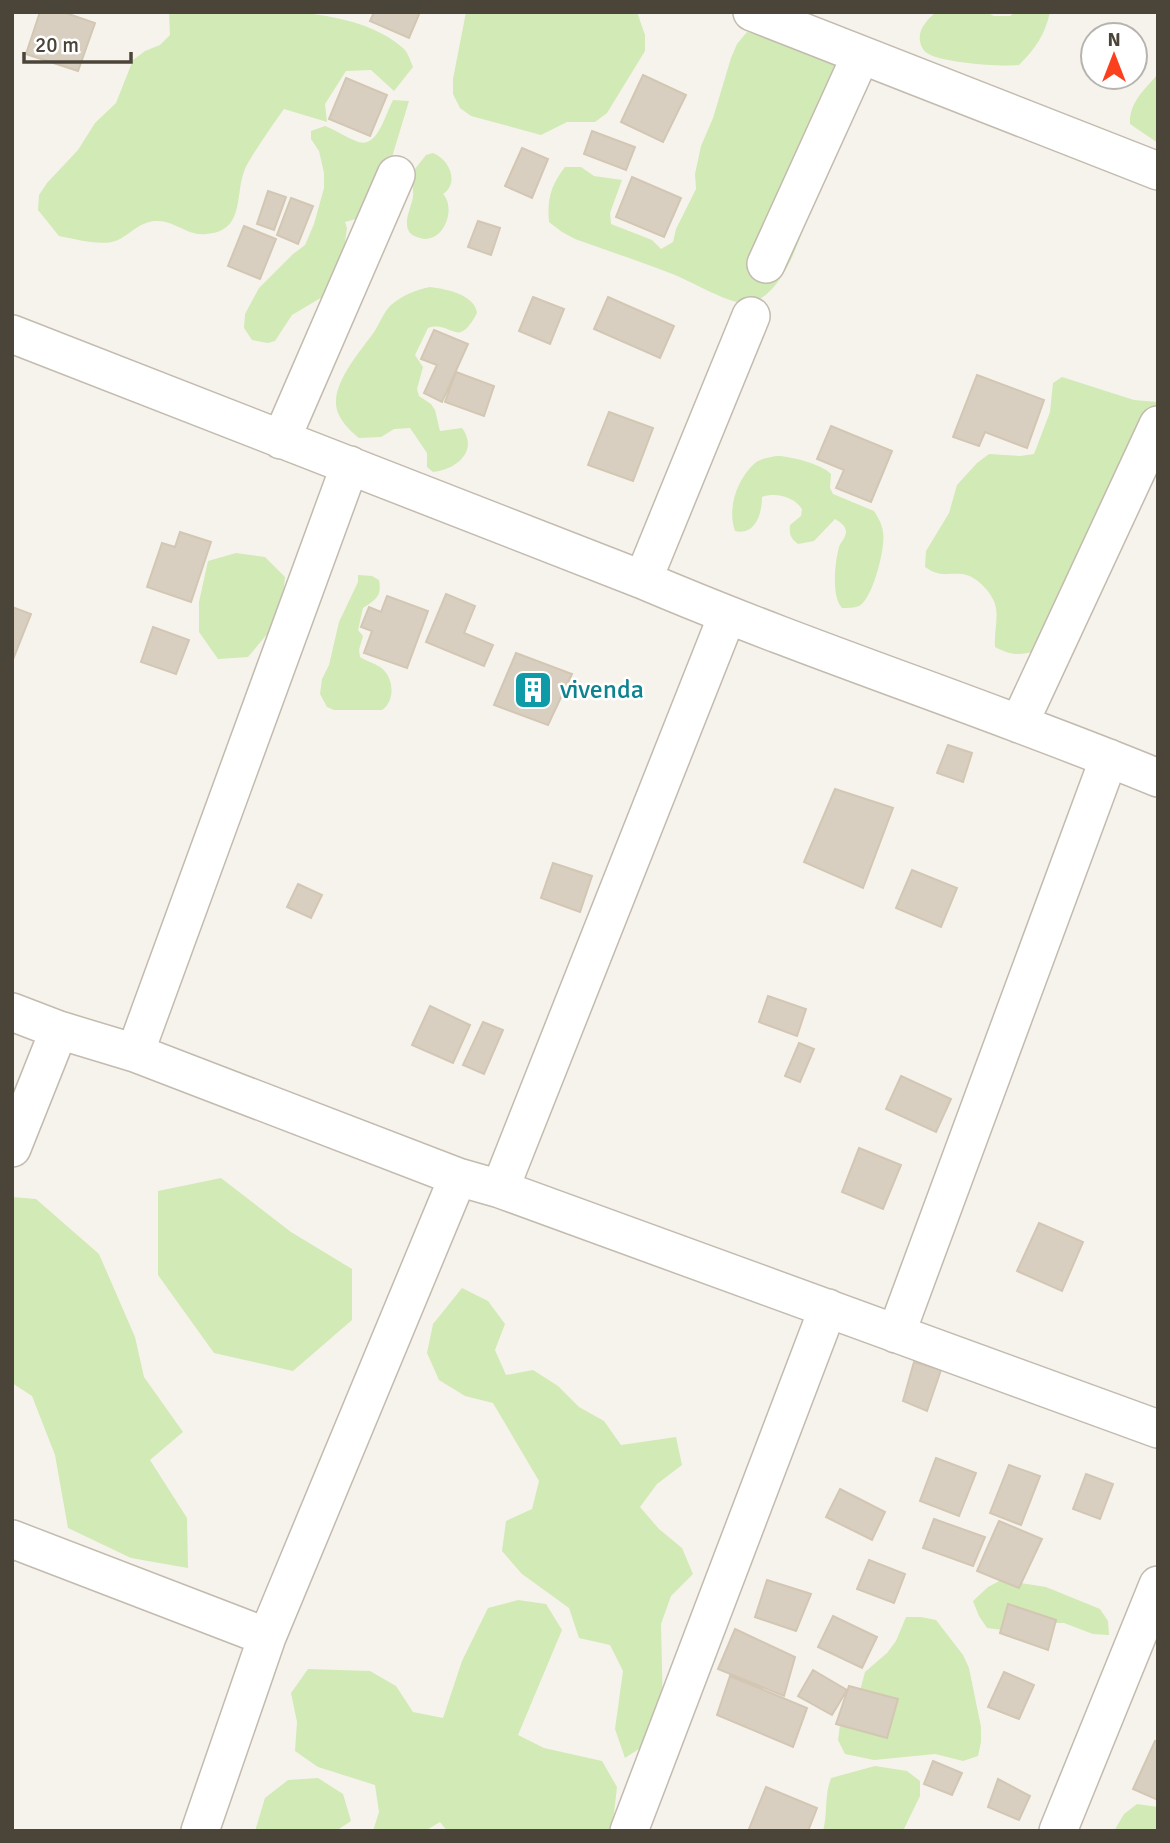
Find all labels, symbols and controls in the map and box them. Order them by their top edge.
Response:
scale bar [24,21,131,65]
north arrow [1079,21,1149,91]
text: N [1107,28,1121,52]
text: 20 m [35,32,79,58]
building icon: vivenda [512,669,554,711]
place label: vivenda [560,674,644,706]

